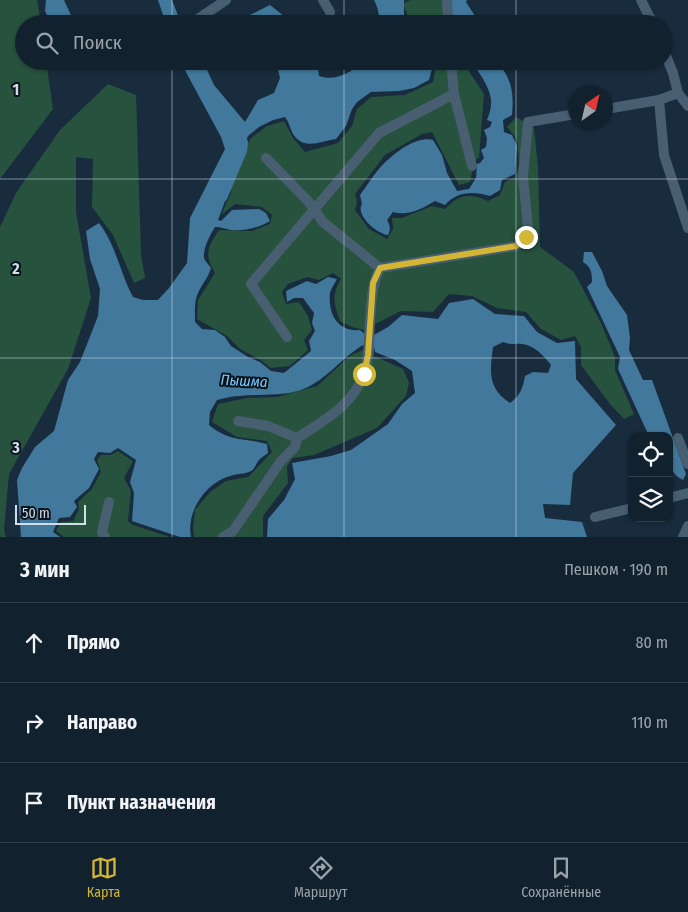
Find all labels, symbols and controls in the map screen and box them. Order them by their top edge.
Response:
search box [15,15,673,70]
icon: search [33,29,61,57]
text: Поиск [73,31,122,54]
text: 1 [13,80,19,99]
north arrow [568,85,613,130]
route end [515,226,538,249]
text: 2 [11,259,20,278]
route start [353,363,376,386]
water label: Пышма [220,371,268,391]
map controls [628,432,673,522]
button: locate [628,432,673,477]
text: 3 [11,438,20,457]
button: layers [628,477,673,522]
scale bar [15,502,86,525]
text: 50 m [22,505,50,522]
text: 3 мин [20,557,70,583]
text: Пешком · 190 m [564,560,668,579]
icon: ahead [20,629,48,657]
text: Прямо [67,631,120,654]
text: 80 m [636,633,668,652]
icon: right [20,709,48,737]
text: Направо [67,711,137,734]
text: 110 m [631,713,668,732]
icon: arrive [20,789,48,817]
text: Пункт назначения [67,791,216,814]
tab: Карта [87,854,120,901]
tab: Маршрут [294,854,348,901]
tab: Сохранённые [521,854,601,901]

